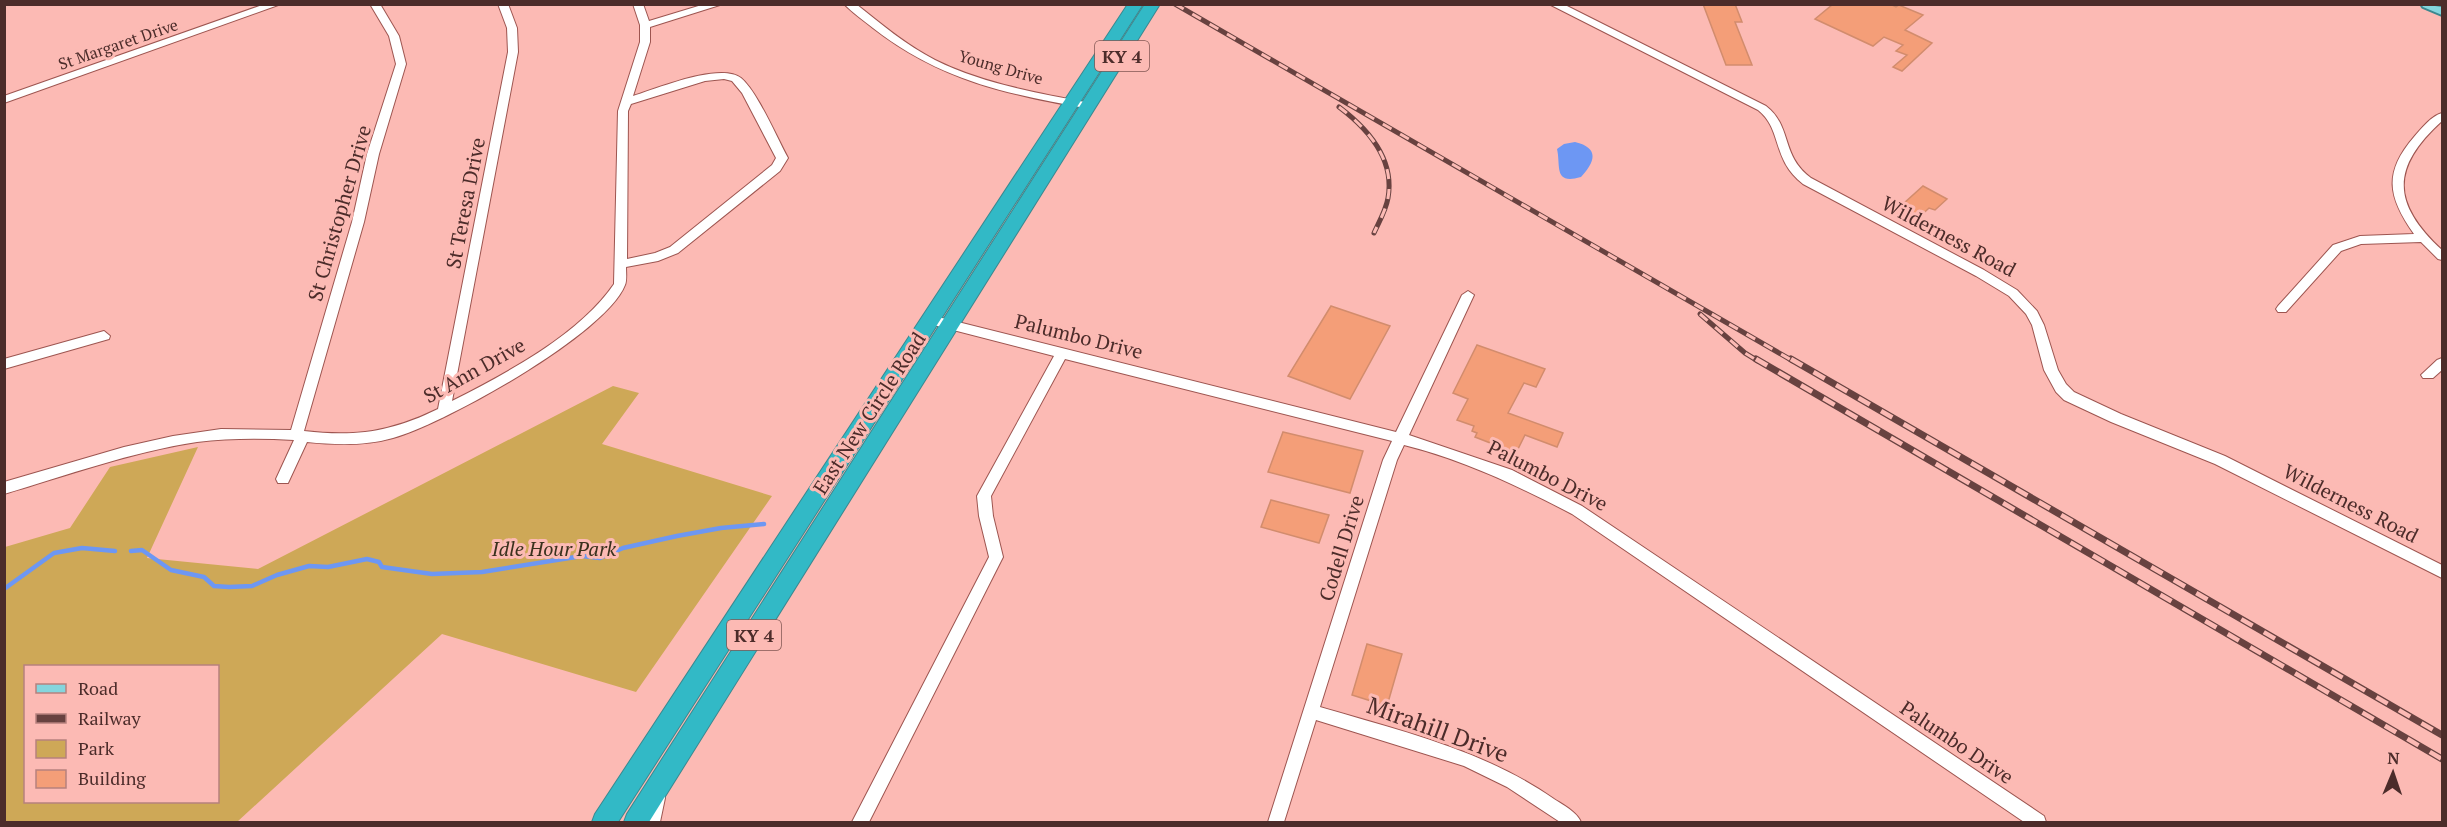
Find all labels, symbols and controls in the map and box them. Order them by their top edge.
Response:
street label: St Margaret Drive [55,13,181,75]
road number: KY 4 [1095,41,1149,71]
street label: Young Drive [956,44,1046,90]
street label: St Christopher Drive [301,122,377,304]
street label: St Teresa Drive [439,135,491,271]
street label: Wilderness Road [1877,189,2021,283]
street label: Palumbo Drive [1012,307,1146,365]
street label: East New Circle Road [806,327,932,499]
street label: St Ann Drive [418,331,530,409]
street label: Palumbo Drive [1483,433,1613,517]
street label: Wilderness Road [2279,457,2423,549]
street label: Codell Drive [1312,492,1370,604]
park label: Idle Hour Park [491,535,617,562]
road number: KY 4 [727,620,781,650]
legend [24,665,219,803]
text: Road [78,676,118,700]
street label: Mirahill Drive [1363,689,1513,769]
street label: Palumbo Drive [1895,694,2019,790]
text: Railway [78,706,142,730]
text: Park [78,736,115,760]
north arrow [2363,743,2423,803]
text: N [2387,747,2400,769]
text: Building [78,766,146,790]

